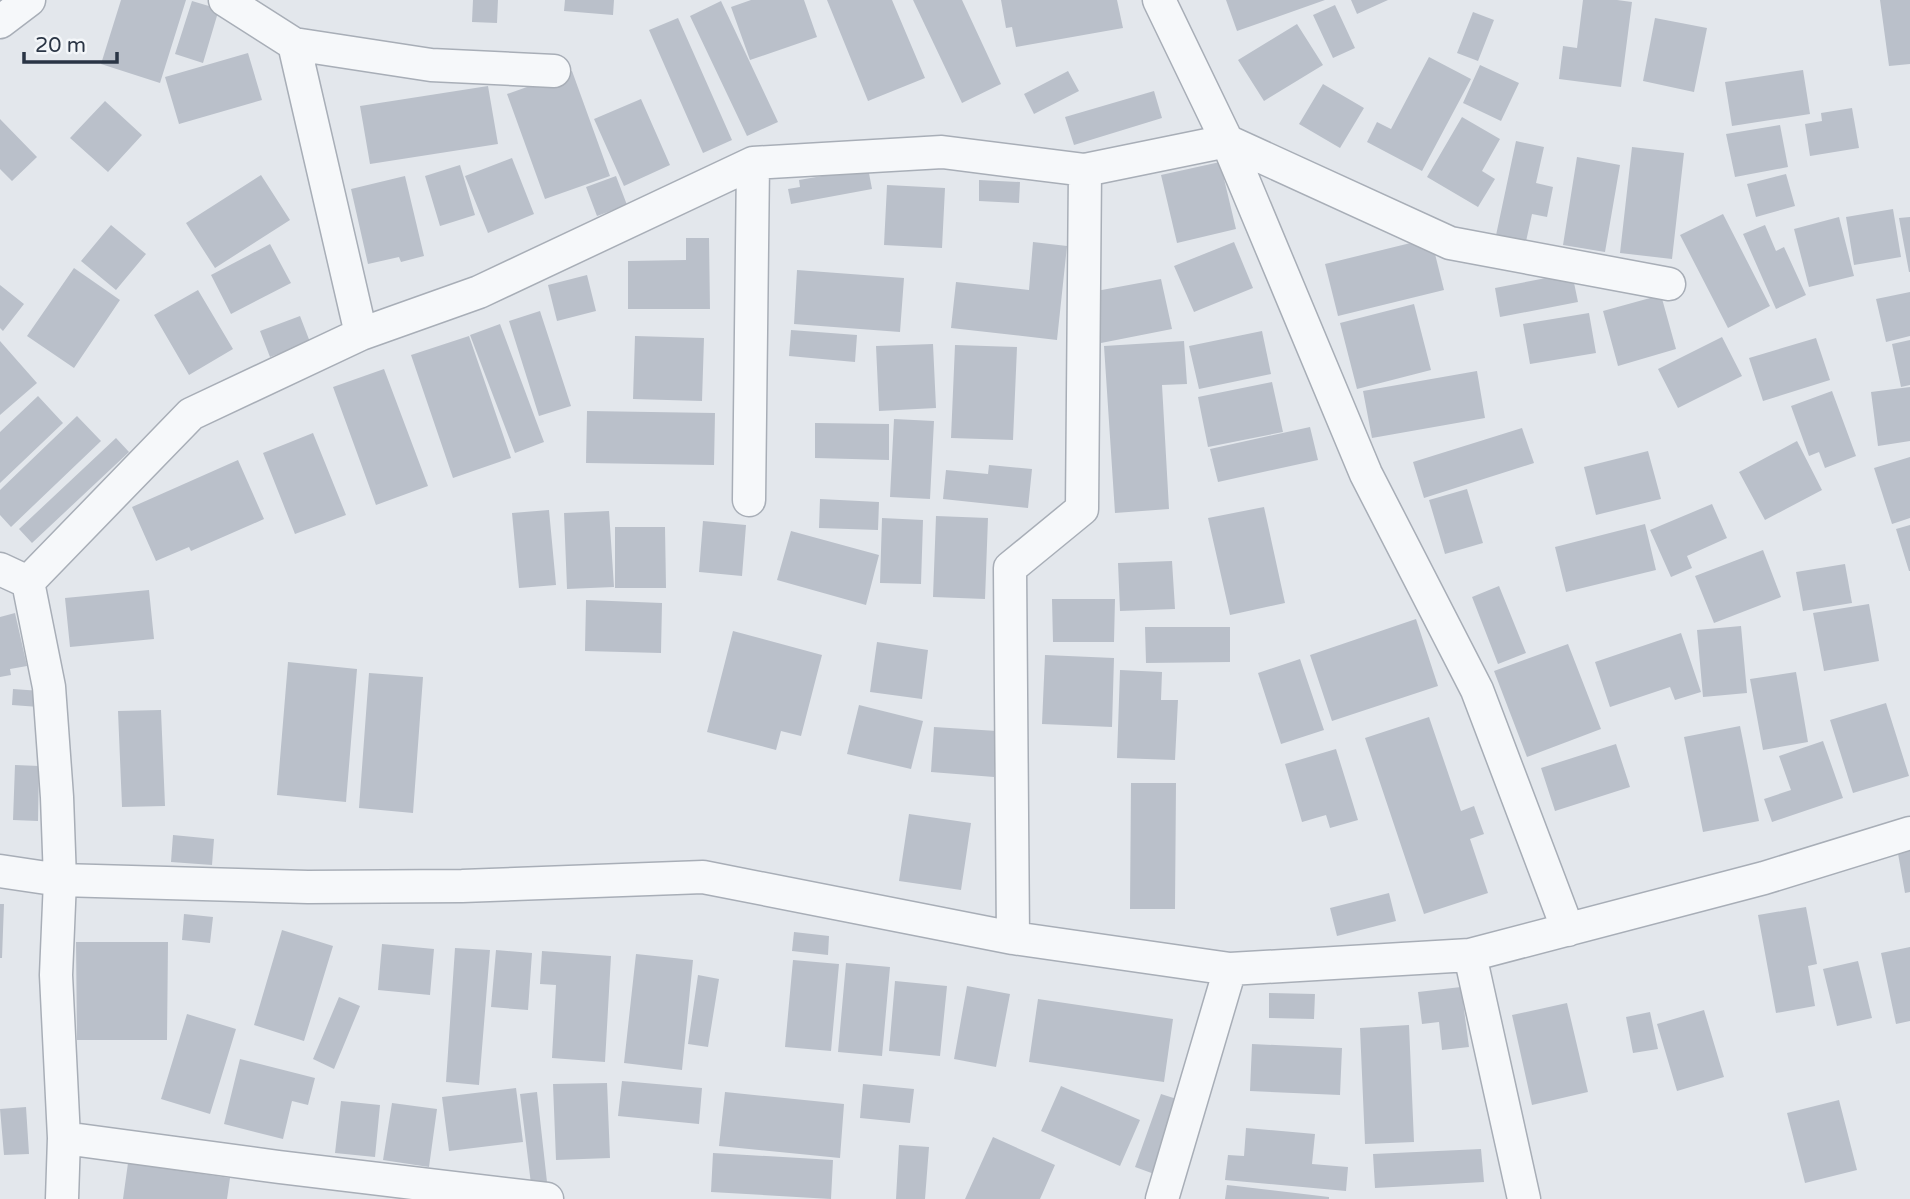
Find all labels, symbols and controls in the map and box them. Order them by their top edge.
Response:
scale bar [24,21,117,65]
text: 20 m [35,33,86,58]

